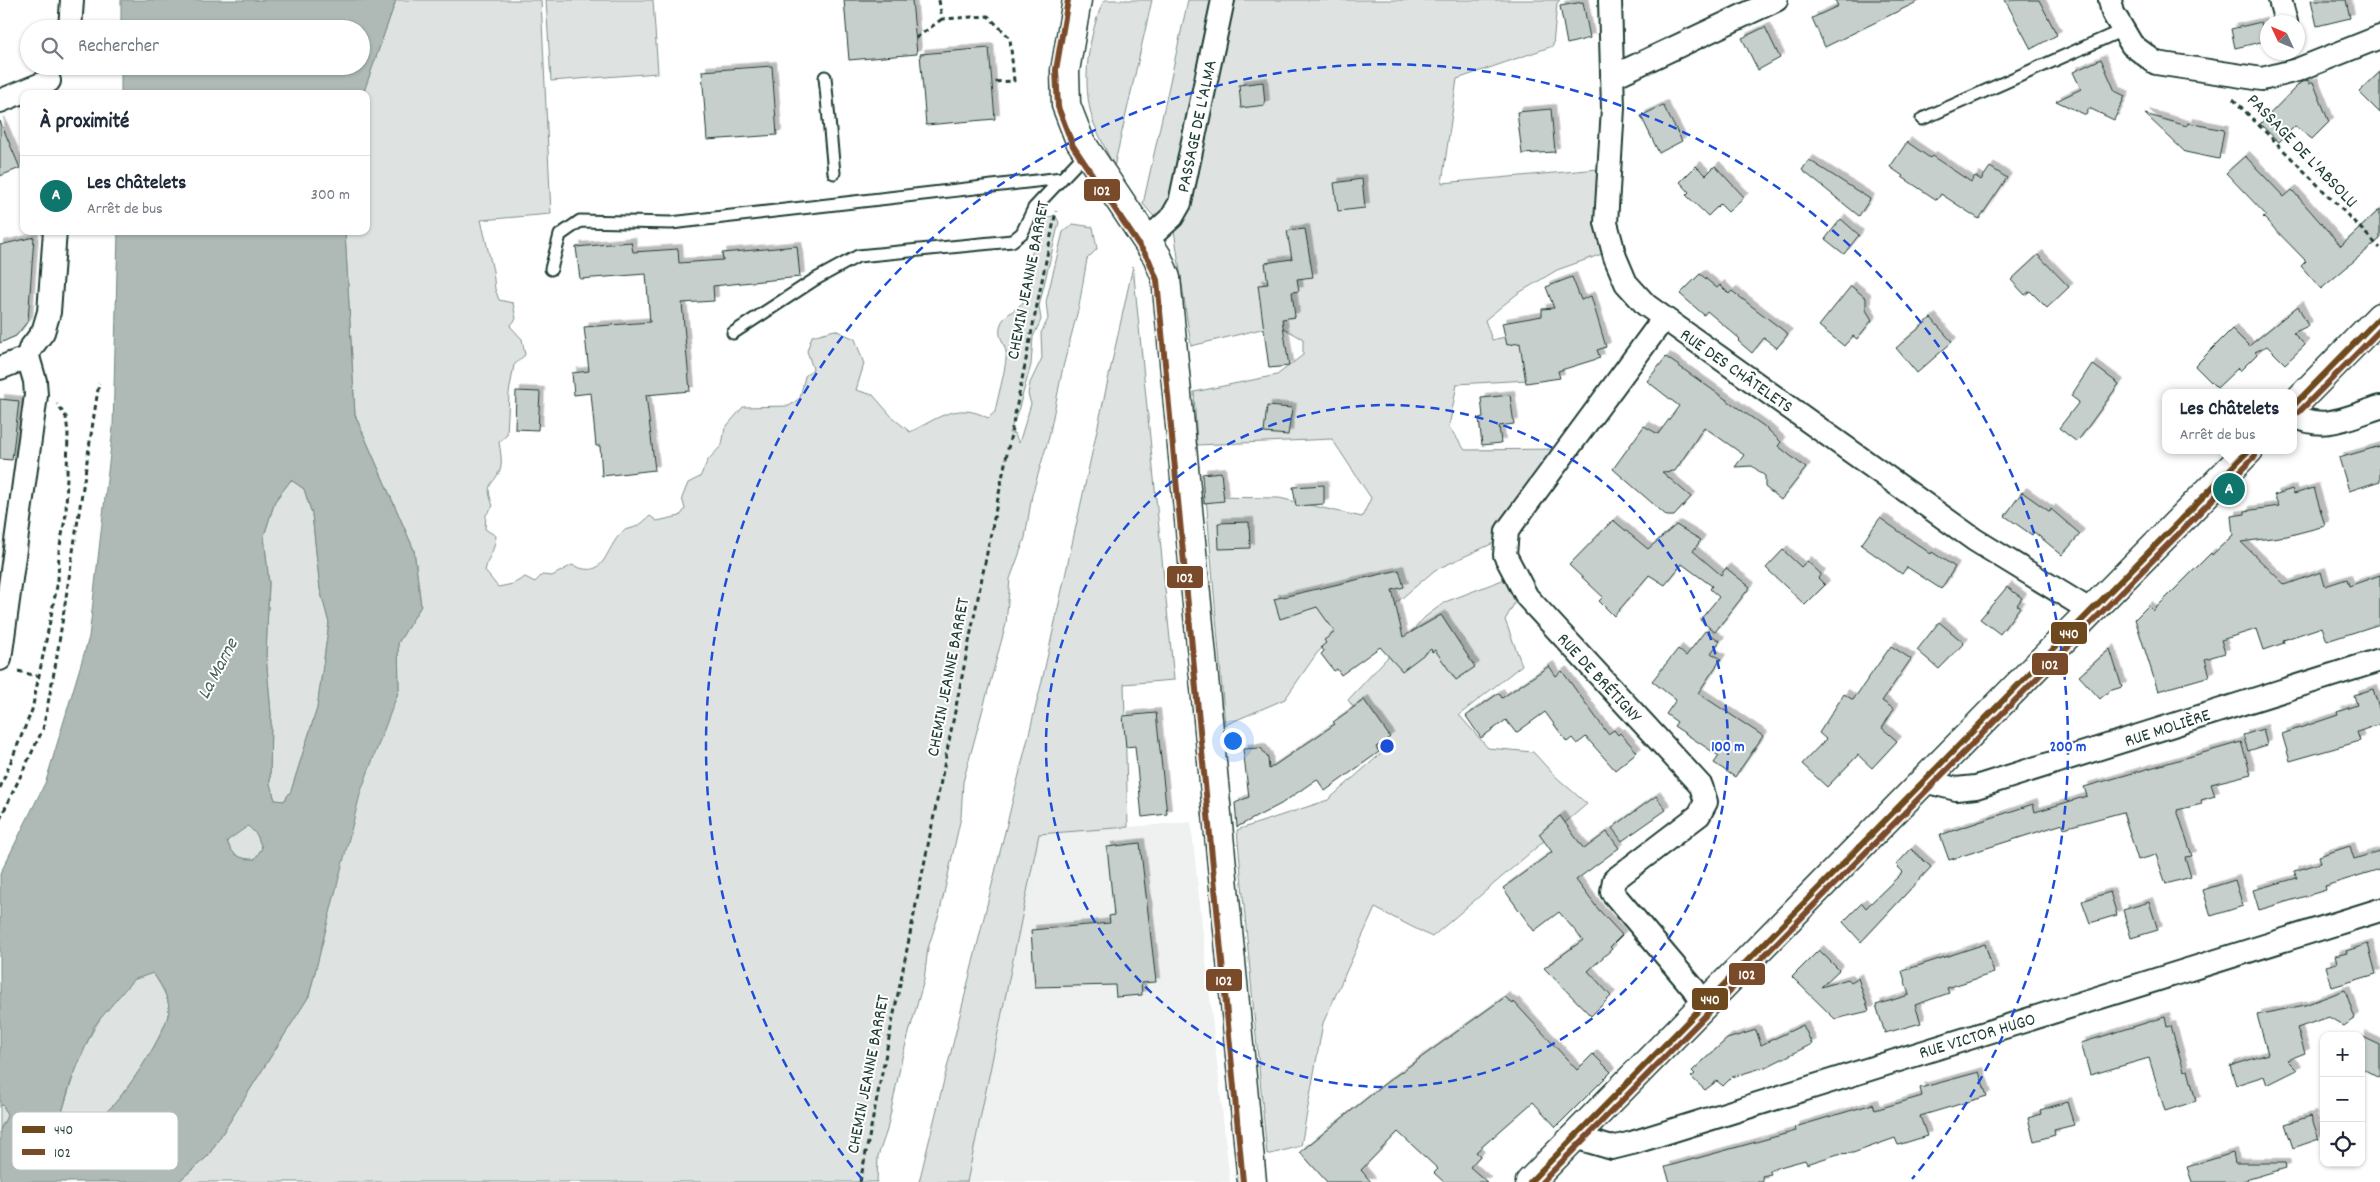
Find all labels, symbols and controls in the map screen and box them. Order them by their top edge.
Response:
north arrow [2260,15,2305,60]
search box [20,20,370,75]
icon: search [38,34,66,62]
text: Rechercher [78,34,159,61]
street label: PASSAGE DE L'ALMA [1172,58,1225,195]
street label: PASSAGE DE L'ABSOLU [2240,89,2362,214]
text: À proximité [40,108,129,138]
text: Les Châtelets [87,171,186,198]
line badge: 102 [1083,178,1121,202]
text: 102 [1094,182,1110,202]
text: A [52,184,60,207]
text: 300 m [311,184,350,207]
text: Arrêt de bus [87,198,163,221]
street label: CHEMIN JEANNE BARRET [1002,199,1057,362]
street label: RUE DES CHÂTELETS [1674,324,1797,420]
popup [2162,389,2297,454]
text: Les Châtelets [2180,397,2279,424]
text: Arrêt de bus [2180,424,2256,447]
pin: A [2213,470,2245,508]
line badge: 102 [1166,565,1204,589]
text: 102 [1177,569,1193,589]
street label: CHEMIN JEANNE BARRET [922,596,977,759]
line badge: 440 [2050,621,2088,645]
text: 440 [2059,625,2079,645]
street label: RUE DE BRÉTIGNY [1550,628,1647,730]
water label: La Marne [192,633,247,705]
line badge: 102 [2031,652,2069,676]
text: 102 [2042,656,2058,676]
street label: RUE MOLIÈRE [2122,704,2214,755]
your location [1220,728,1246,754]
centre of rings [1378,737,1396,755]
text: 100 m [1711,737,1745,759]
text: 200 m [2050,737,2086,759]
line badge: 102 [1728,962,1766,986]
text: 102 [1739,966,1755,986]
line badge: 102 [1205,968,1243,992]
text: 102 [1216,972,1232,992]
line badge: 440 [1691,987,1729,1011]
text: 440 [1700,991,1720,1011]
street label: CHEMIN JEANNE BARRET [842,993,897,1156]
street label: RUE VICTOR HUGO [1916,1008,2039,1067]
map controls [2320,1032,2365,1167]
button: + [2320,1032,2365,1077]
button: − [2320,1077,2365,1122]
legend [12,1112,178,1170]
text: 440 [54,1121,73,1141]
button: locate [2320,1122,2365,1167]
text: 102 [54,1144,71,1164]

